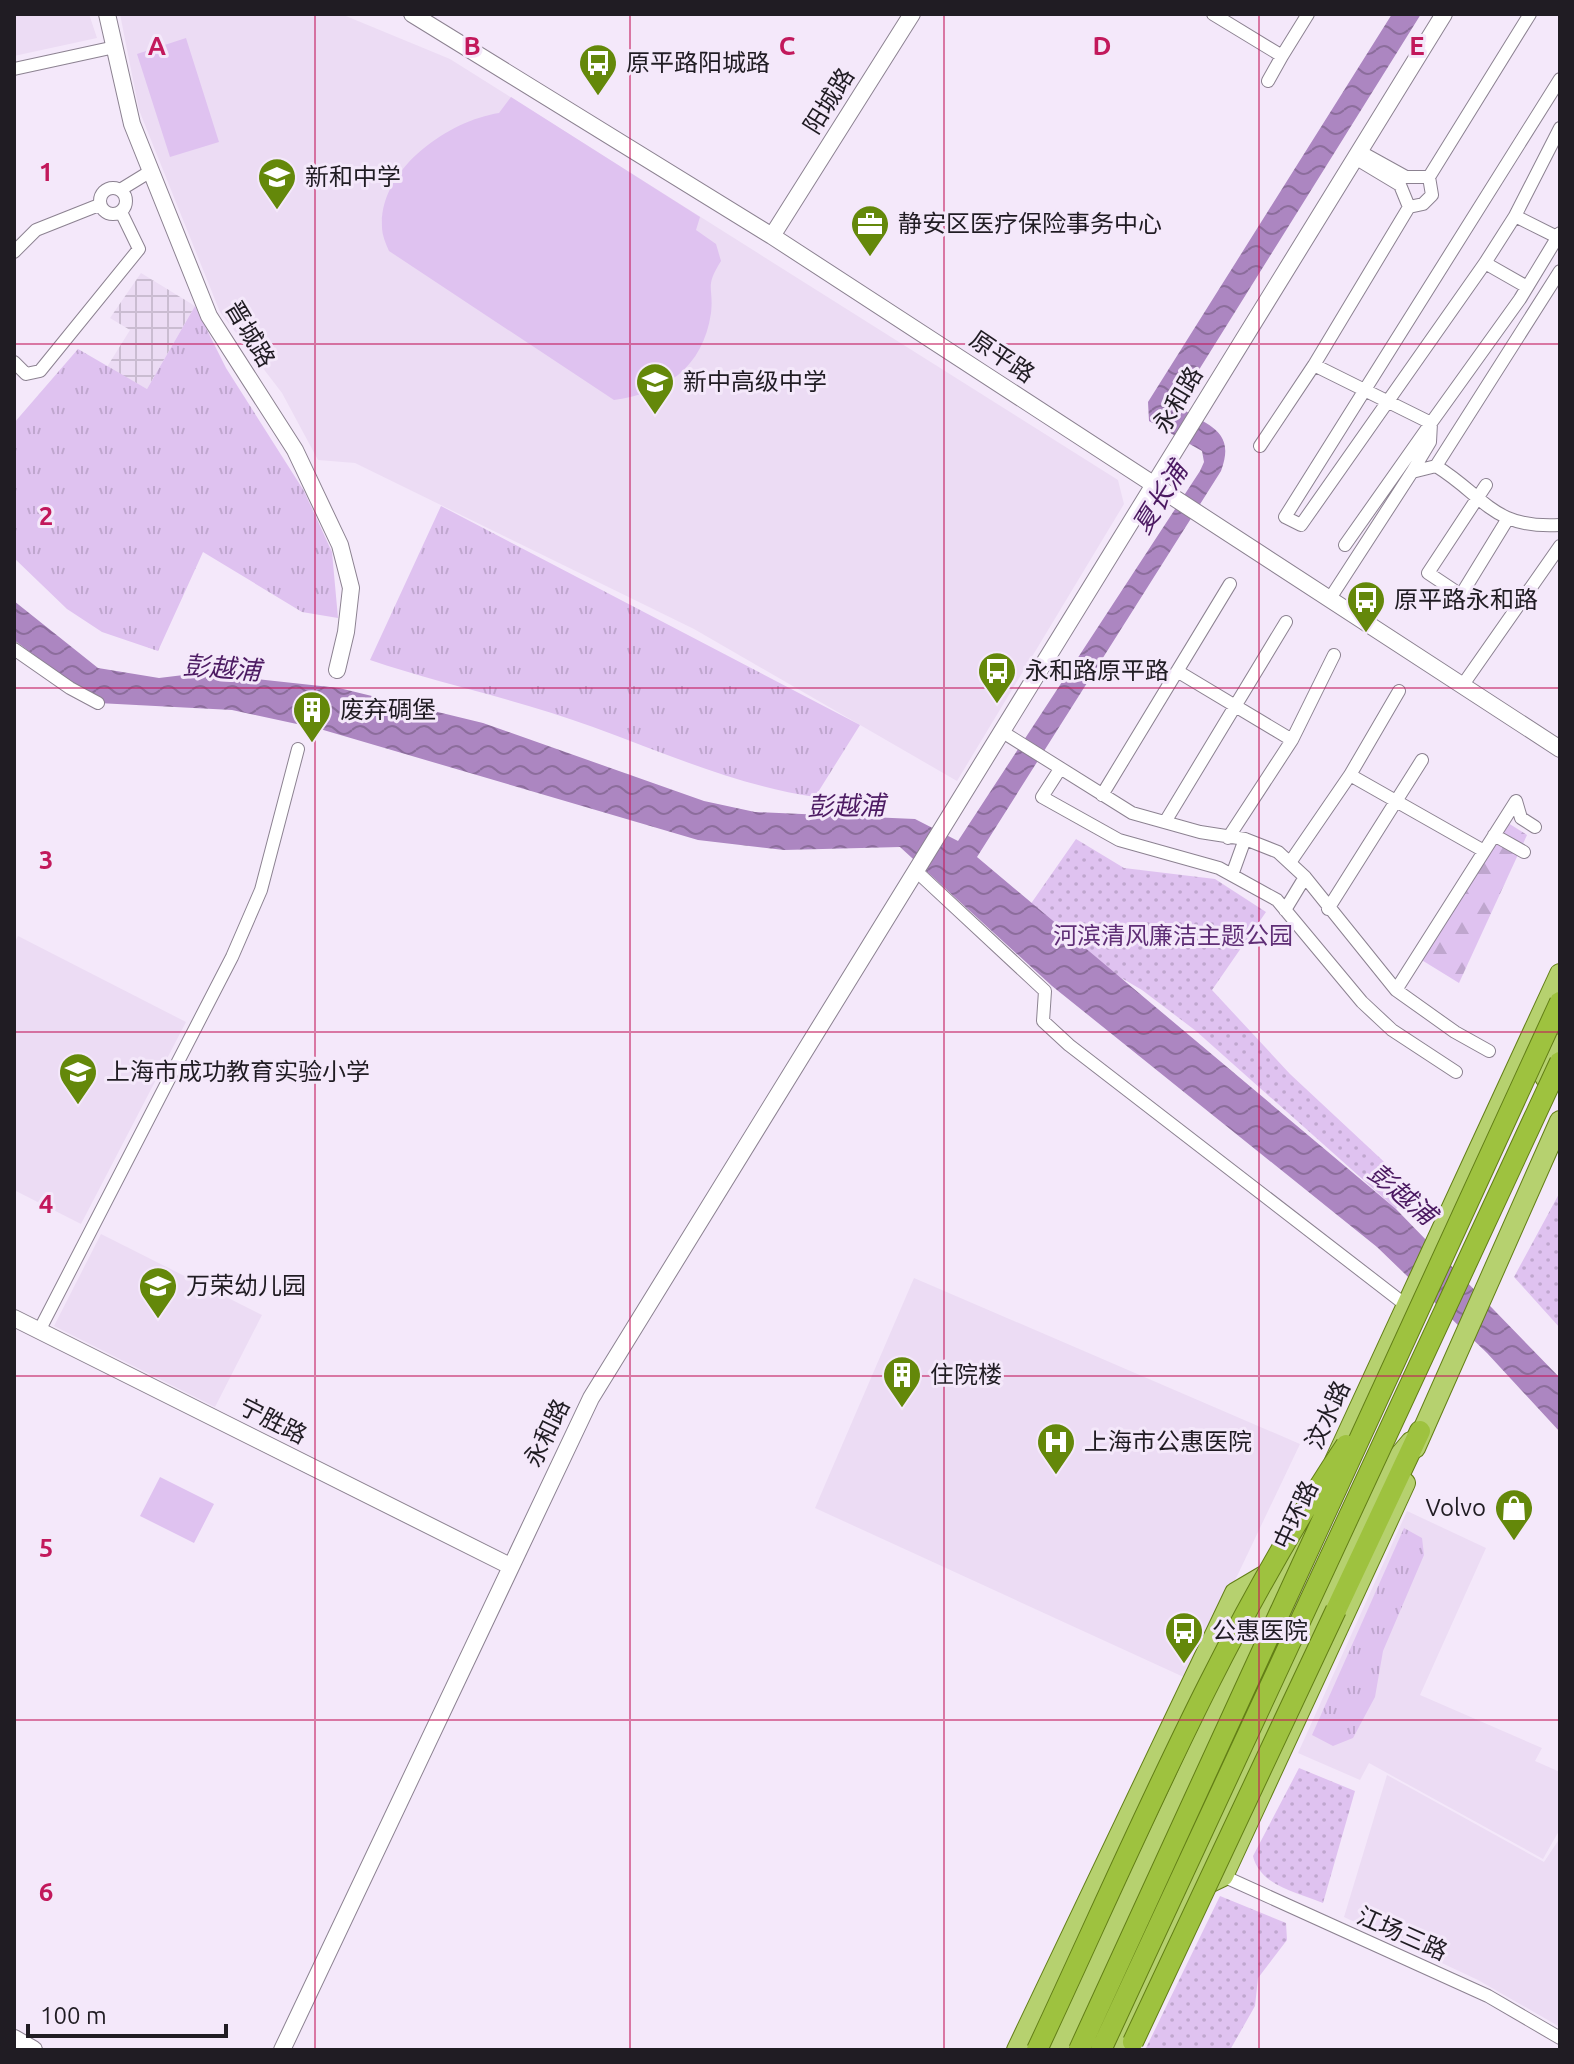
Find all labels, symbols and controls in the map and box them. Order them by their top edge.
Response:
text: A [148,31,167,60]
text: B [463,31,481,60]
text: C [779,31,796,60]
text: D [1093,31,1111,60]
text: E [1409,31,1425,60]
bus stop icon: 原平路阳城路 [577,42,619,97]
place label: 原平路阳城路 [626,49,770,76]
street label: 阳城路 [798,63,859,138]
school or university icon: 新和中学 [256,156,298,211]
text: 1 [39,157,53,186]
place label: 新和中学 [305,163,401,190]
office icon: 静安区医疗保险事务中心 [849,203,891,258]
place label: 静安区医疗保险事务中心 [898,210,1162,237]
street label: 晋城路 [220,296,281,372]
street label: 原平路 [965,325,1040,388]
school or university icon: 新中高级中学 [634,361,676,416]
street label: 永和路 [1147,362,1208,438]
place label: 新中高级中学 [683,368,827,395]
water label: 夏长浦 [1127,454,1195,538]
text: 2 [39,501,53,530]
bus stop icon: 原平路永和路 [1345,579,1387,634]
place label: 原平路永和路 [1394,586,1538,613]
water label: 彭越浦 [182,650,266,685]
bus stop icon: 永和路原平路 [976,650,1018,705]
place label: 永和路原平路 [1025,657,1169,684]
building icon: 废弃碉堡 [291,689,333,744]
place label: 废弃碉堡 [340,696,436,723]
water label: 彭越浦 [807,790,889,821]
text: 3 [39,845,53,874]
park label: 河滨清风廉洁主题公园 [1053,922,1293,949]
school or university icon: 上海市成功教育实验小学 [57,1051,99,1106]
place label: 上海市成功教育实验小学 [106,1058,370,1085]
water label: 彭越浦 [1363,1157,1445,1232]
text: 4 [39,1189,53,1218]
school or university icon: 万荣幼儿园 [137,1265,179,1320]
place label: 万荣幼儿园 [186,1272,306,1299]
building icon: 住院楼 [881,1354,923,1409]
place label: 住院楼 [930,1361,1002,1388]
street label: 汶水路 [1300,1376,1355,1453]
street label: 宁胜路 [235,1392,311,1449]
street label: 永和路 [519,1395,574,1471]
hospital icon: 上海市公惠医院 [1035,1421,1077,1476]
place label: 上海市公惠医院 [1084,1428,1252,1455]
street label: 中环路 [1268,1476,1323,1553]
shop icon: Volvo [1493,1487,1535,1542]
place label: Volvo [1426,1494,1486,1521]
text: 5 [39,1533,53,1562]
bus stop icon: 公惠医院 [1163,1610,1205,1665]
place label: 公惠医院 [1212,1617,1308,1644]
text: 6 [39,1877,53,1906]
street label: 江场三路 [1353,1902,1452,1965]
scale bar [28,1988,226,2038]
text: 100 m [40,2002,107,2029]

